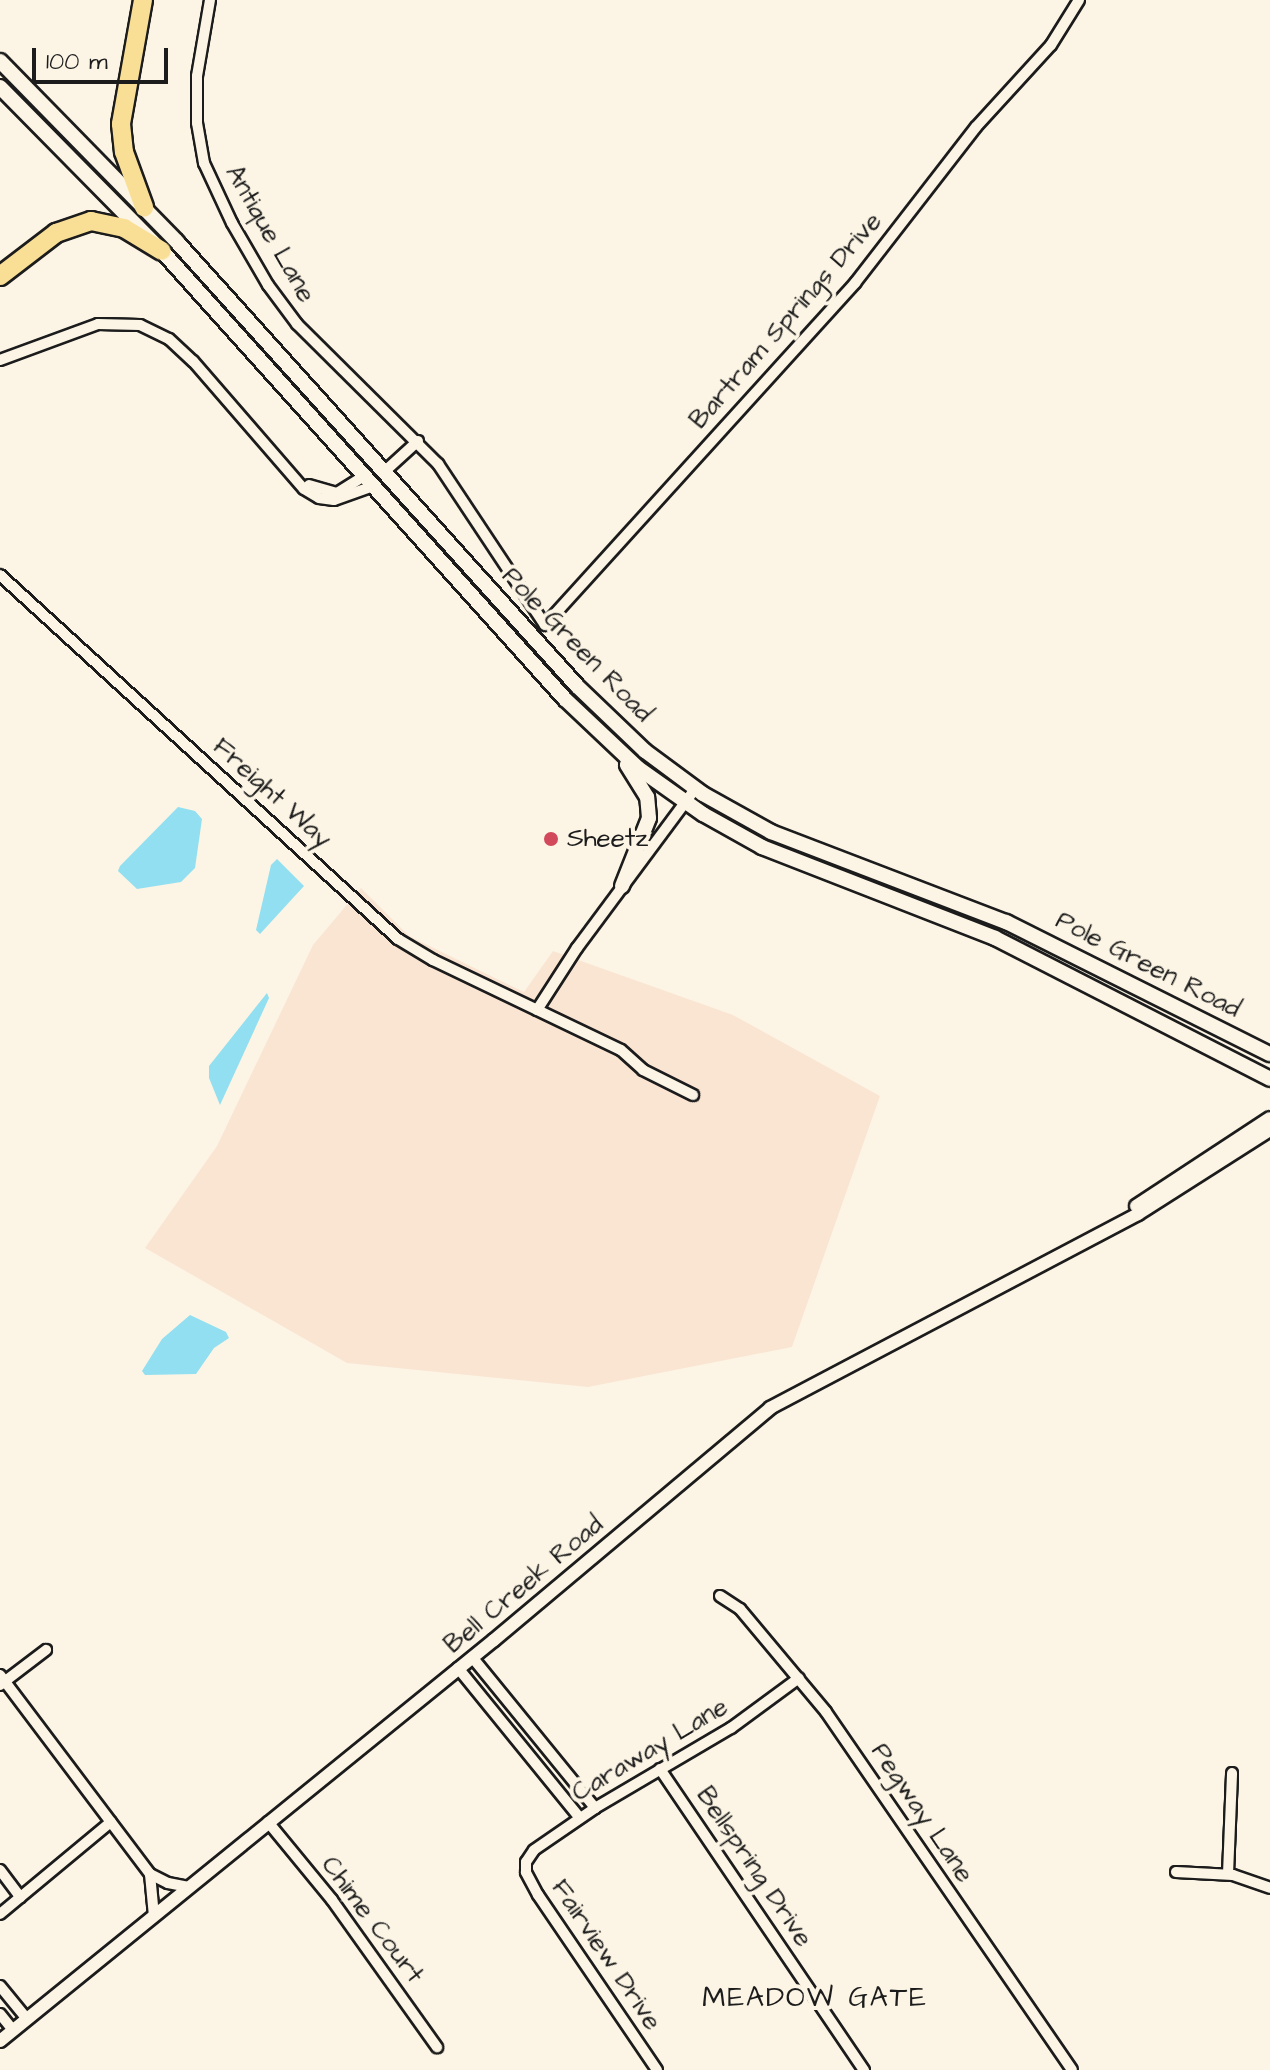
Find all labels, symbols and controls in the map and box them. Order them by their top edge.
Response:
scale bar [36,32,172,82]
text: 100 m [46,45,108,79]
street label: Antique Lane [218,160,322,308]
street label: Bartram Springs Drive [683,206,889,436]
street label: Pole Green Road [495,561,659,729]
street label: Freight Way [206,731,338,855]
place label: Sheetz [567,823,648,855]
marker: Sheetz [542,830,560,848]
street label: Pole Green Road [1050,905,1246,1025]
street label: Bell Creek Road [438,1509,610,1661]
street label: Caraway Lane [566,1691,734,1809]
street label: Pegway Lane [864,1737,980,1889]
street label: Bellspring Drive [689,1781,819,1953]
street label: Chime Court [314,1850,430,1990]
street label: Fairview Drive [544,1874,668,2036]
district label: MEADOW GATE [702,1981,928,2015]

